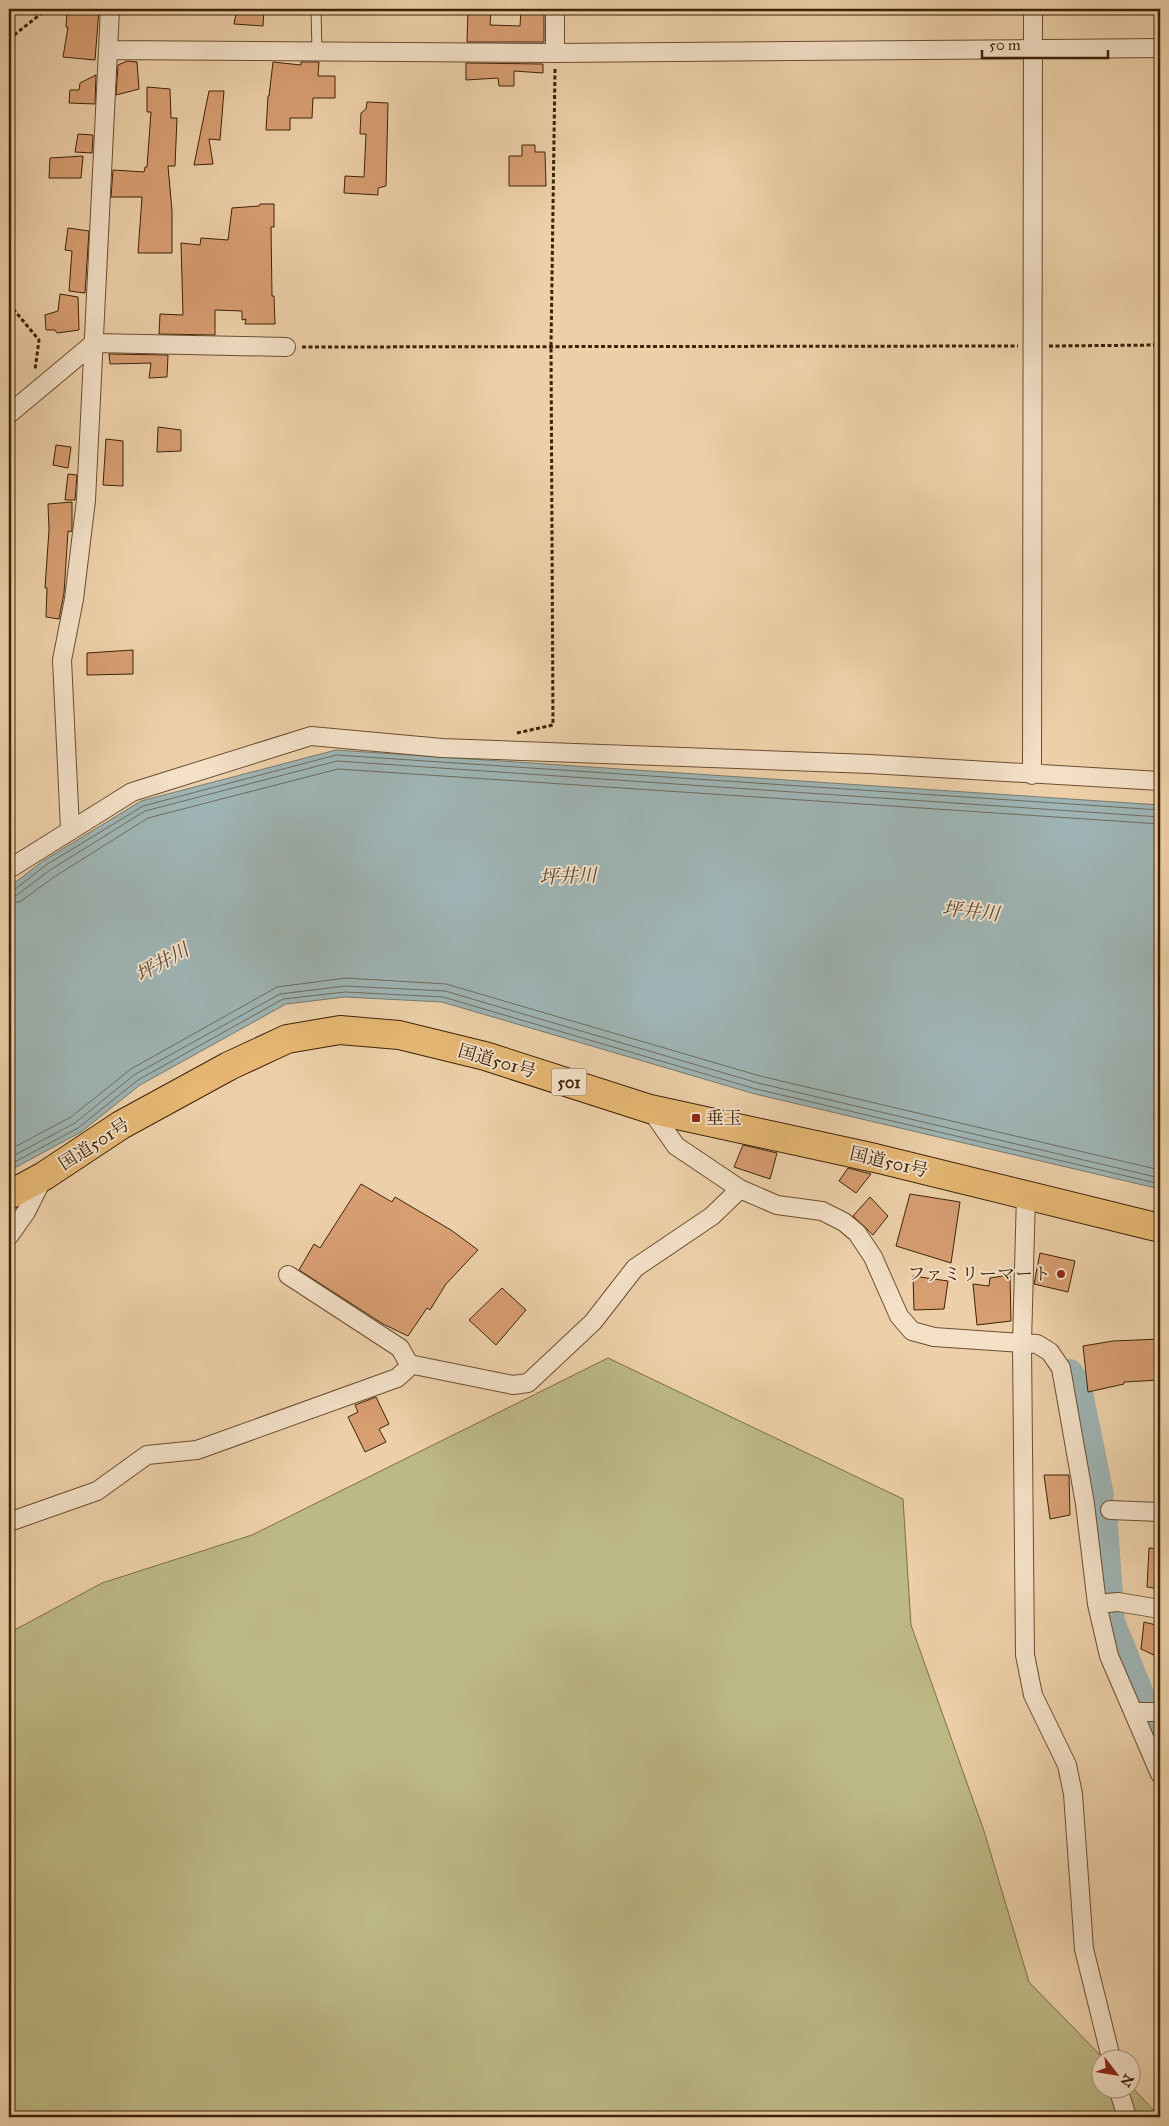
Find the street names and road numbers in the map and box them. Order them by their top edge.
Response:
street label: 国道501号 [456,1039,538,1083]
road number: 501 [552,1068,586,1096]
street label: 国道501号 [55,1113,133,1175]
street label: 国道501号 [848,1142,930,1182]

